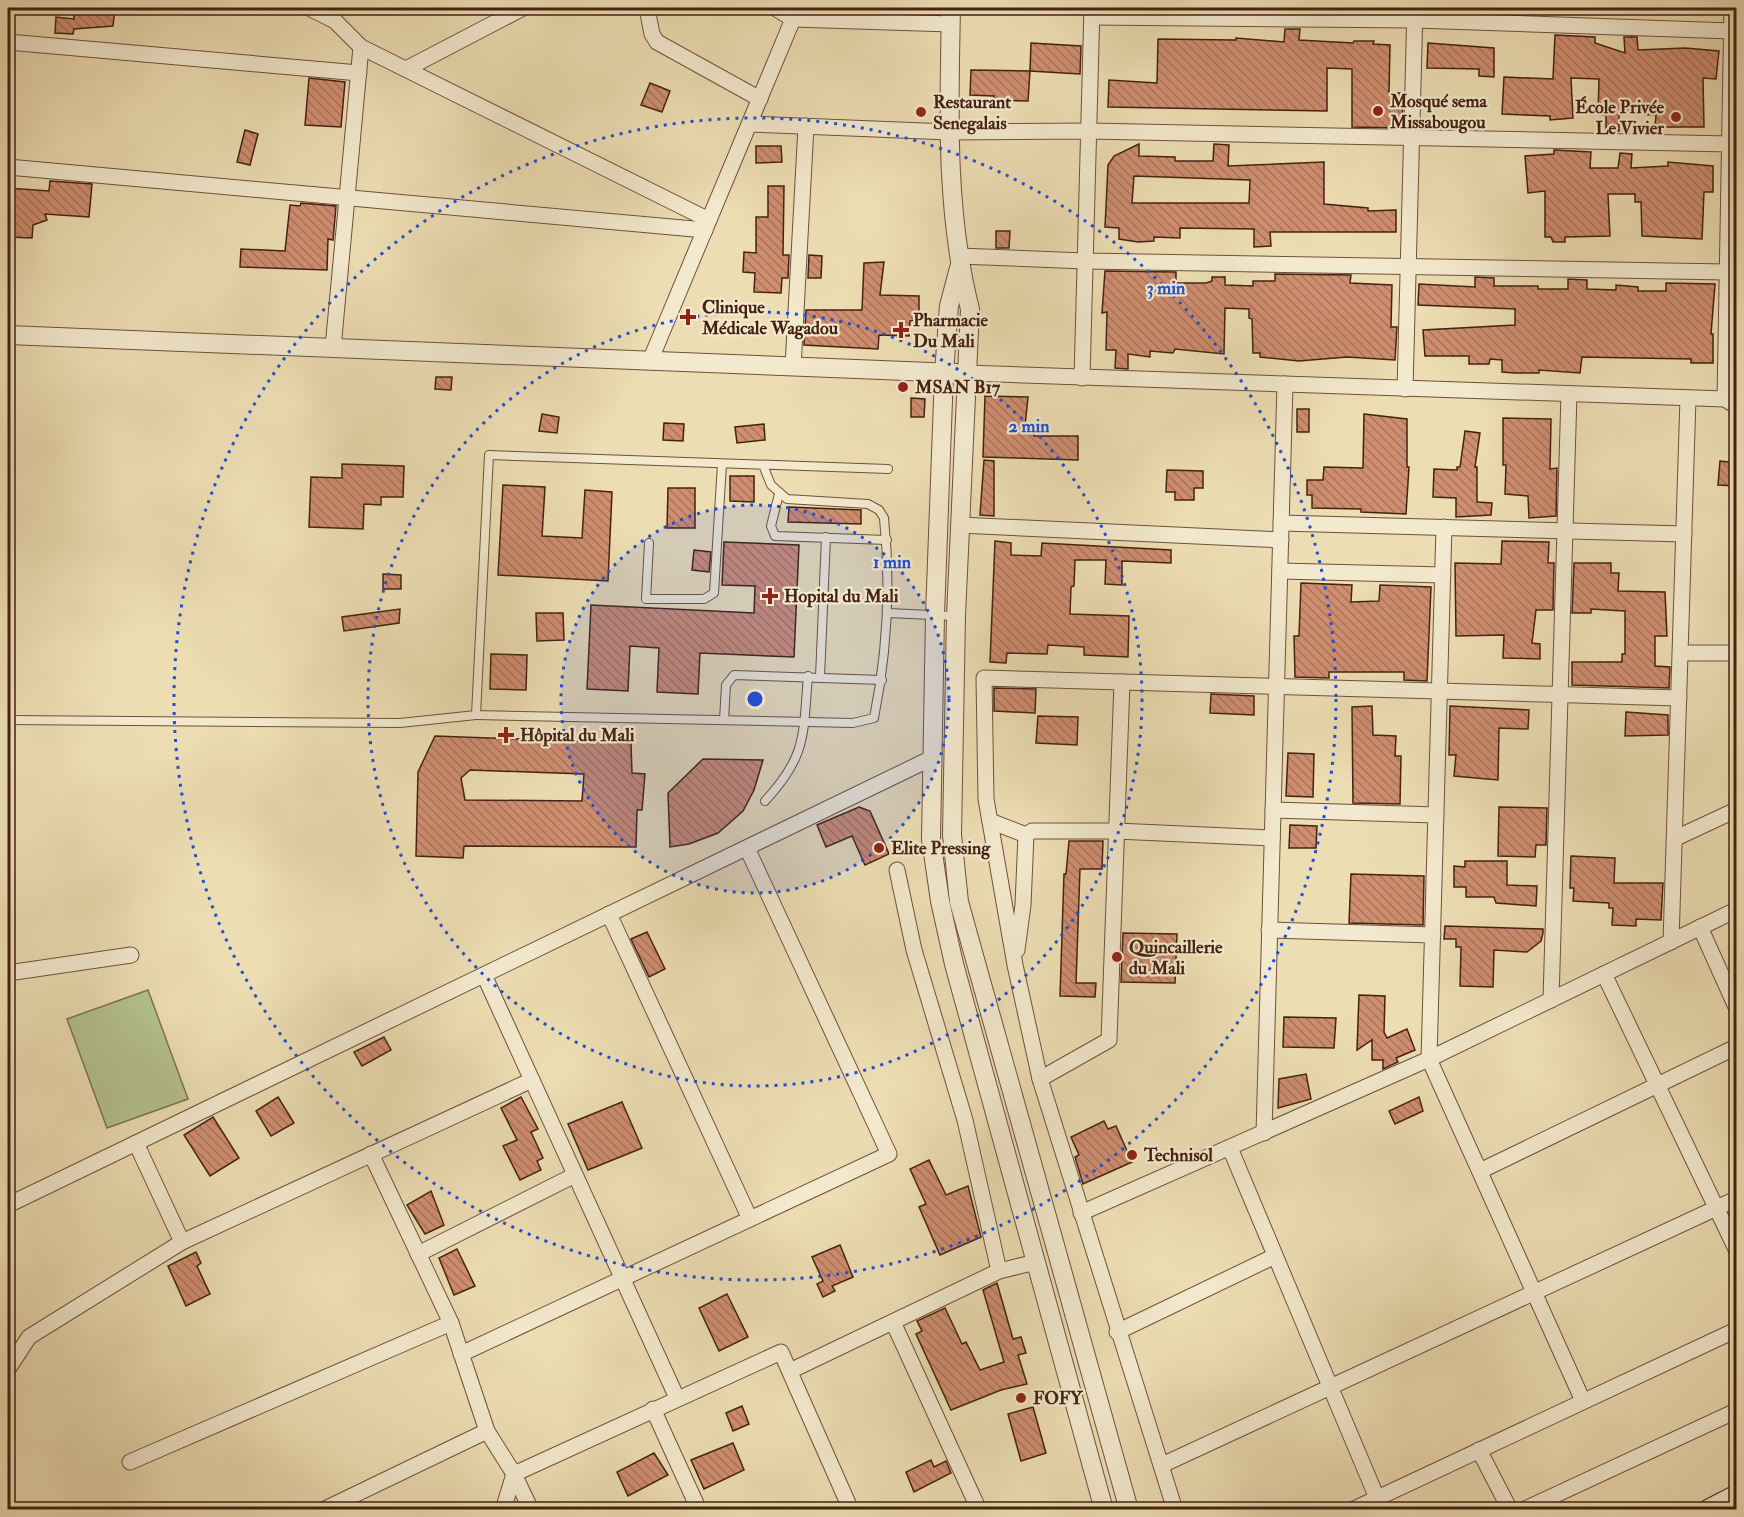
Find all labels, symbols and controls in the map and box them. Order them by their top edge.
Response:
place label: Mosqué sema Missabougou [1389,90,1488,134]
place label: Restaurant Senegalais [933,91,1011,135]
place label: École Privée Le Vivier [1575,95,1664,140]
marker: Mosqué sema Missabougou [1371,104,1385,118]
marker: Restaurant Senegalais [914,105,928,119]
marker: École Privée Le Vivier [1669,110,1683,124]
text: 3 min [1147,277,1186,300]
place label: Clinique Médicale Wagadou [701,296,839,340]
marker: Clinique Médicale Wagadou [679,308,697,326]
place label: Pharmacie Du Mali [913,309,988,353]
marker: Pharmacie Du Mali [894,323,908,337]
place label: MSAN B17 [914,376,1001,399]
marker: MSAN B17 [896,380,910,394]
text: 2 min [1009,415,1050,438]
text: 1 min [873,551,912,574]
place label: Hopital du Mali [784,585,899,608]
marker: Hopital du Mali [761,587,779,605]
centre of rings [745,689,765,709]
place label: Hôpital du Mali [520,724,635,747]
marker: Hôpital du Mali [497,726,515,744]
place label: Elite Pressing [891,837,991,860]
marker: Elite Pressing [872,841,886,855]
place label: Quincaillerie du Mali [1129,936,1223,980]
marker: Quincaillerie du Mali [1110,950,1124,964]
place label: Technisol [1143,1144,1213,1167]
marker: Technisol [1125,1148,1139,1162]
place label: FOFY [1033,1387,1083,1410]
marker: FOFY [1014,1391,1028,1405]

